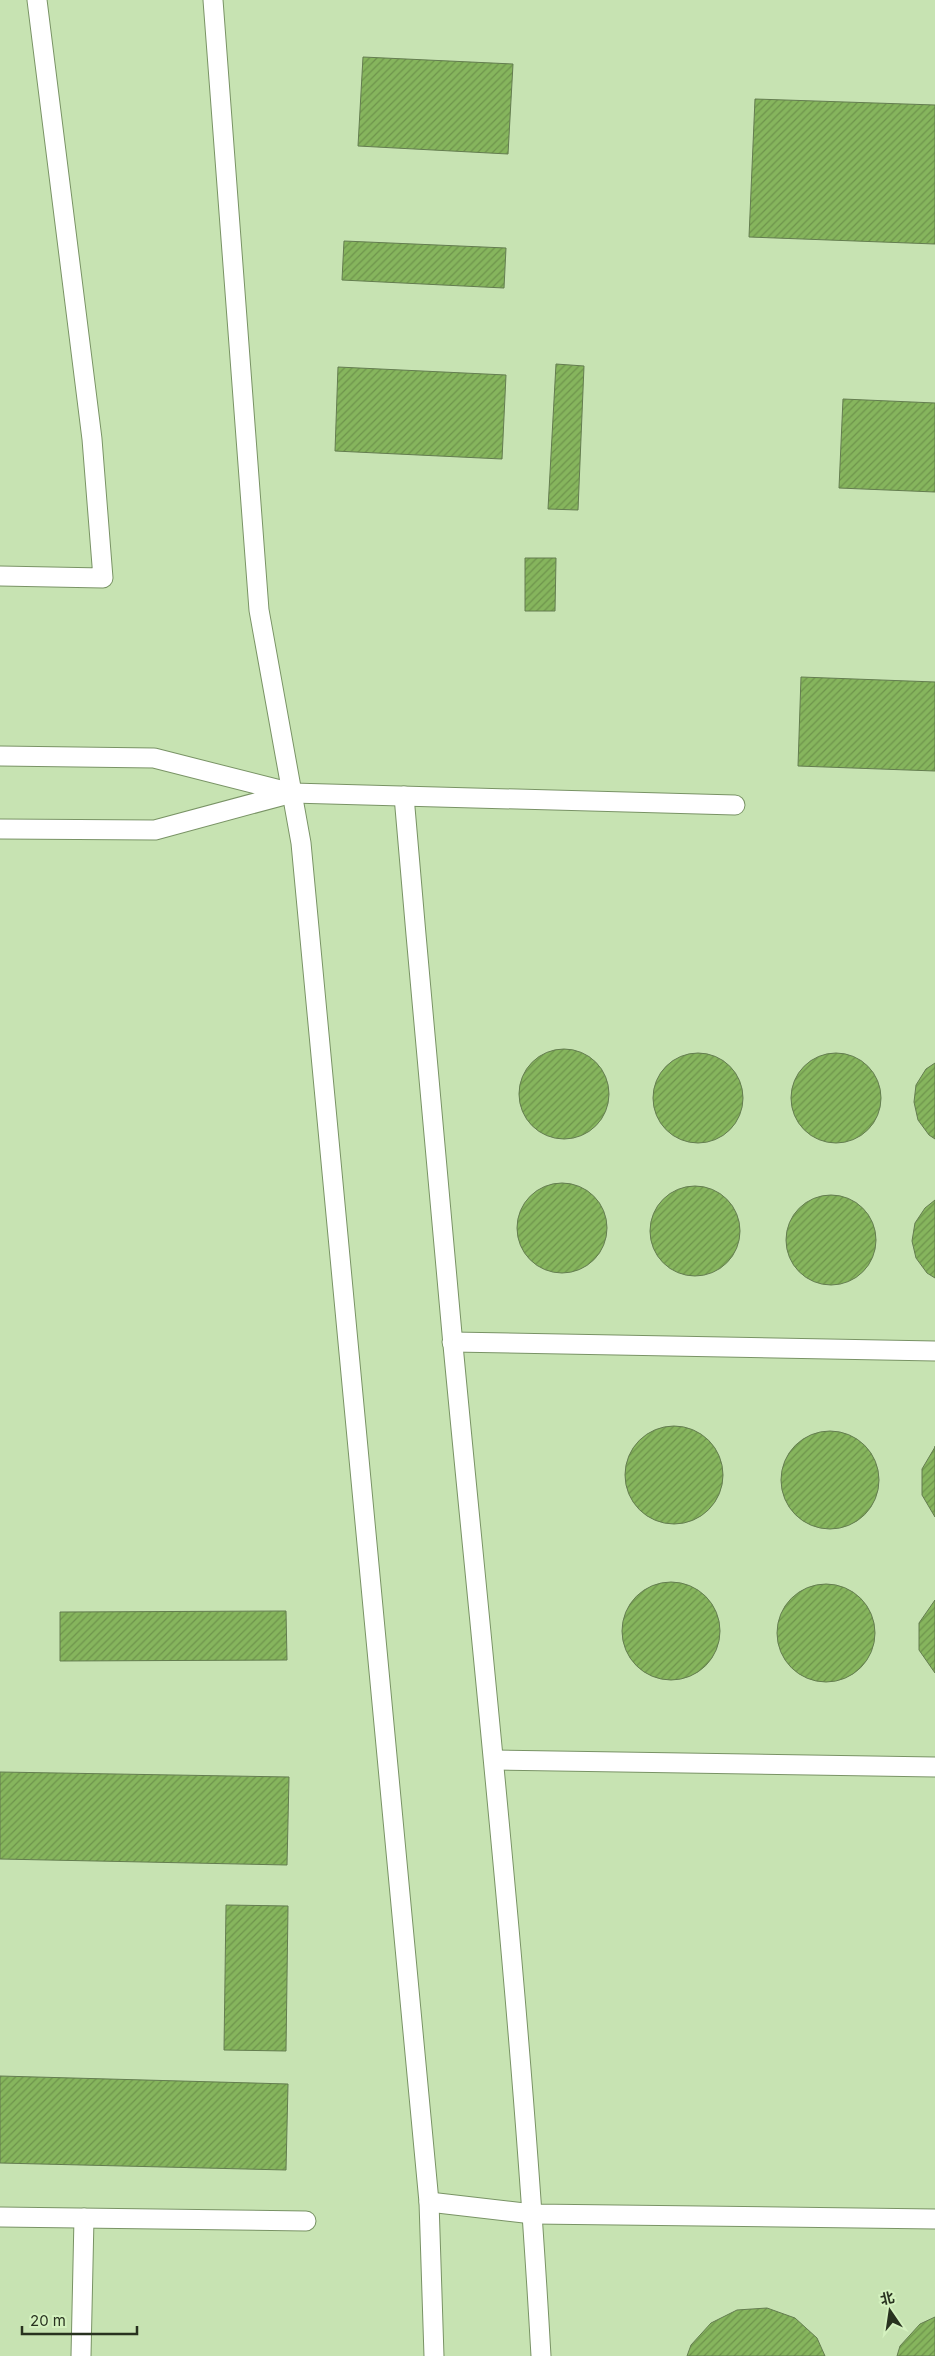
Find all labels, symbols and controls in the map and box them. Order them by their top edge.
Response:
north arrow [865,2286,915,2336]
text: 北 [878,2288,896,2308]
scale bar [22,2304,138,2336]
text: 20 m [30,2311,66,2330]

